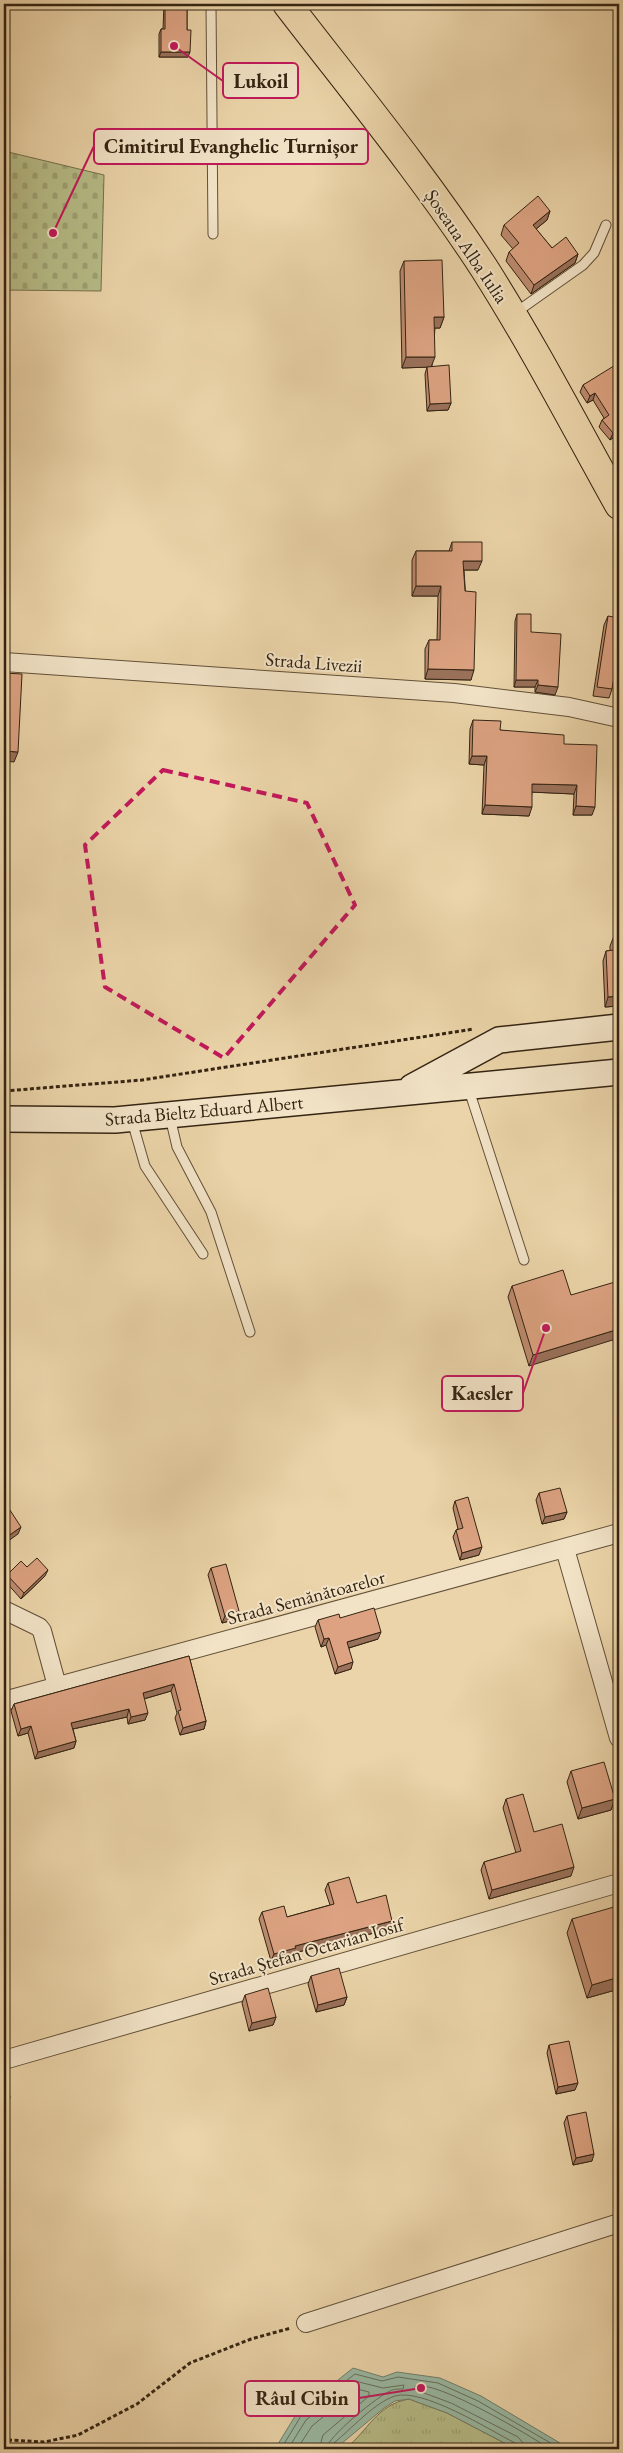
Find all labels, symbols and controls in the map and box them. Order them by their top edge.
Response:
callout: Lukoil [223,63,298,98]
text: Lukoil [234,68,289,94]
callout: Cimitirul Evanghelic Turnișor [94,129,368,164]
text: Cimitirul Evanghelic Turnișor [104,133,359,159]
street label: Șoseaua Alba Iulia [419,184,514,309]
street label: Strada Livezii [265,647,364,678]
street label: Strada Bieltz Eduard Albert [104,1089,304,1132]
callout: Kaesler [442,1376,523,1411]
text: Kaesler [451,1380,513,1406]
street label: Strada Semănătoarelor [224,1564,389,1631]
street label: Strada Ștefan Octavian Iosif [206,1911,408,1991]
callout: Râul Cibin [245,2381,359,2416]
text: Râul Cibin [255,2385,349,2411]

